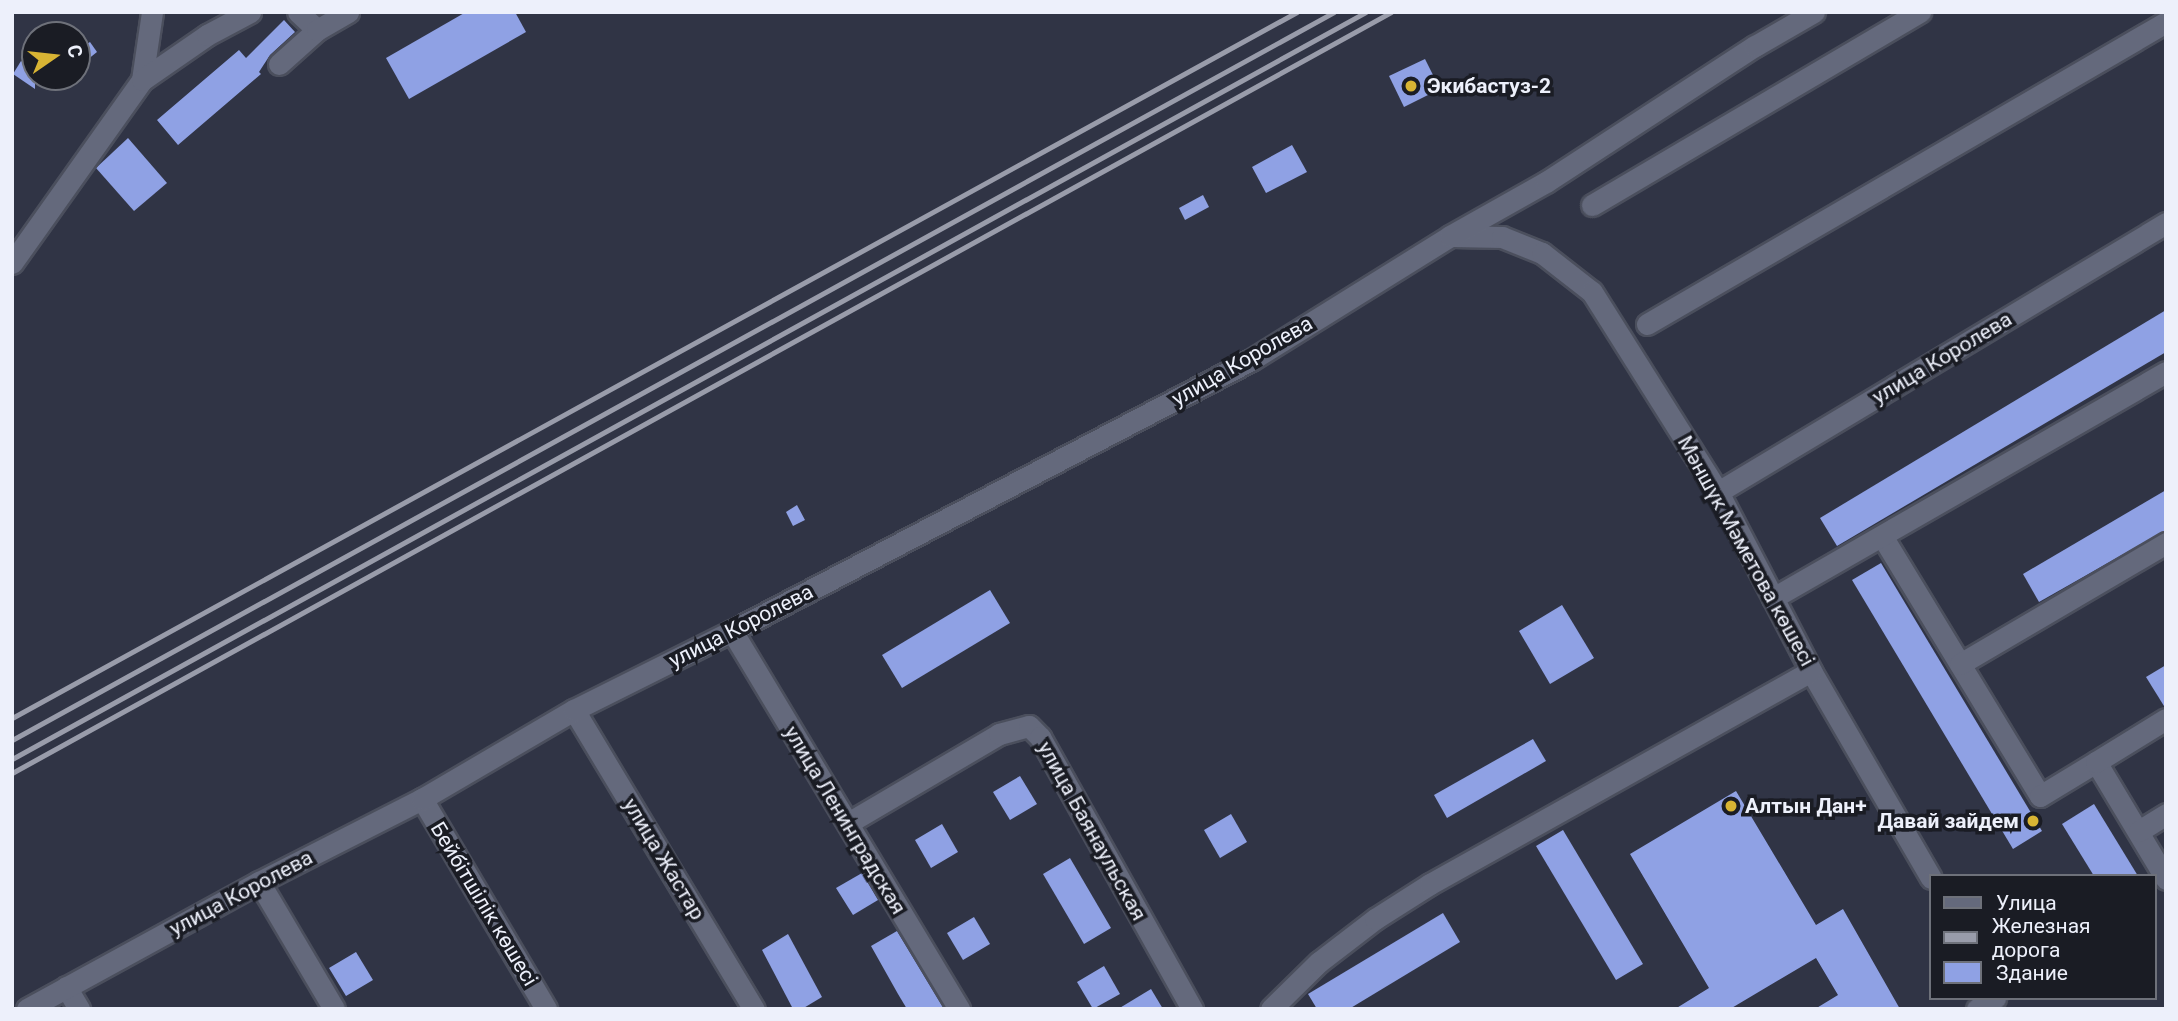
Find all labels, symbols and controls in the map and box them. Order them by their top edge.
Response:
north arrow [21,21,91,91]
text: С [62,42,88,60]
place label: Экибастуз-2 [1427,73,1551,99]
marker: Экибастуз-2 [1401,76,1421,96]
street label: улица Королева [1868,306,2016,410]
street label: улица Королева [1167,310,1317,412]
street label: Мәншүк Мәметова көшесі [1672,432,1820,670]
street label: улица Королева [665,579,817,673]
street label: улица Ленинградская [779,721,911,919]
street label: улица Баянаульская [1032,737,1152,925]
place label: Алтын Дан+ [1745,793,1867,819]
street label: улица Жастар [618,794,710,924]
marker: Алтын Дан+ [1723,798,1739,814]
place label: Давай зайдем [1877,808,2019,834]
marker: Давай зайдем [2025,813,2041,829]
street label: Бейбітшілік көшесі [425,818,543,990]
street label: улица Королева [165,845,317,941]
legend [1930,874,2157,1000]
text: Улица [1996,891,2057,915]
text: Железная дорога [1992,914,2091,962]
text: Здание [1996,961,2068,985]

